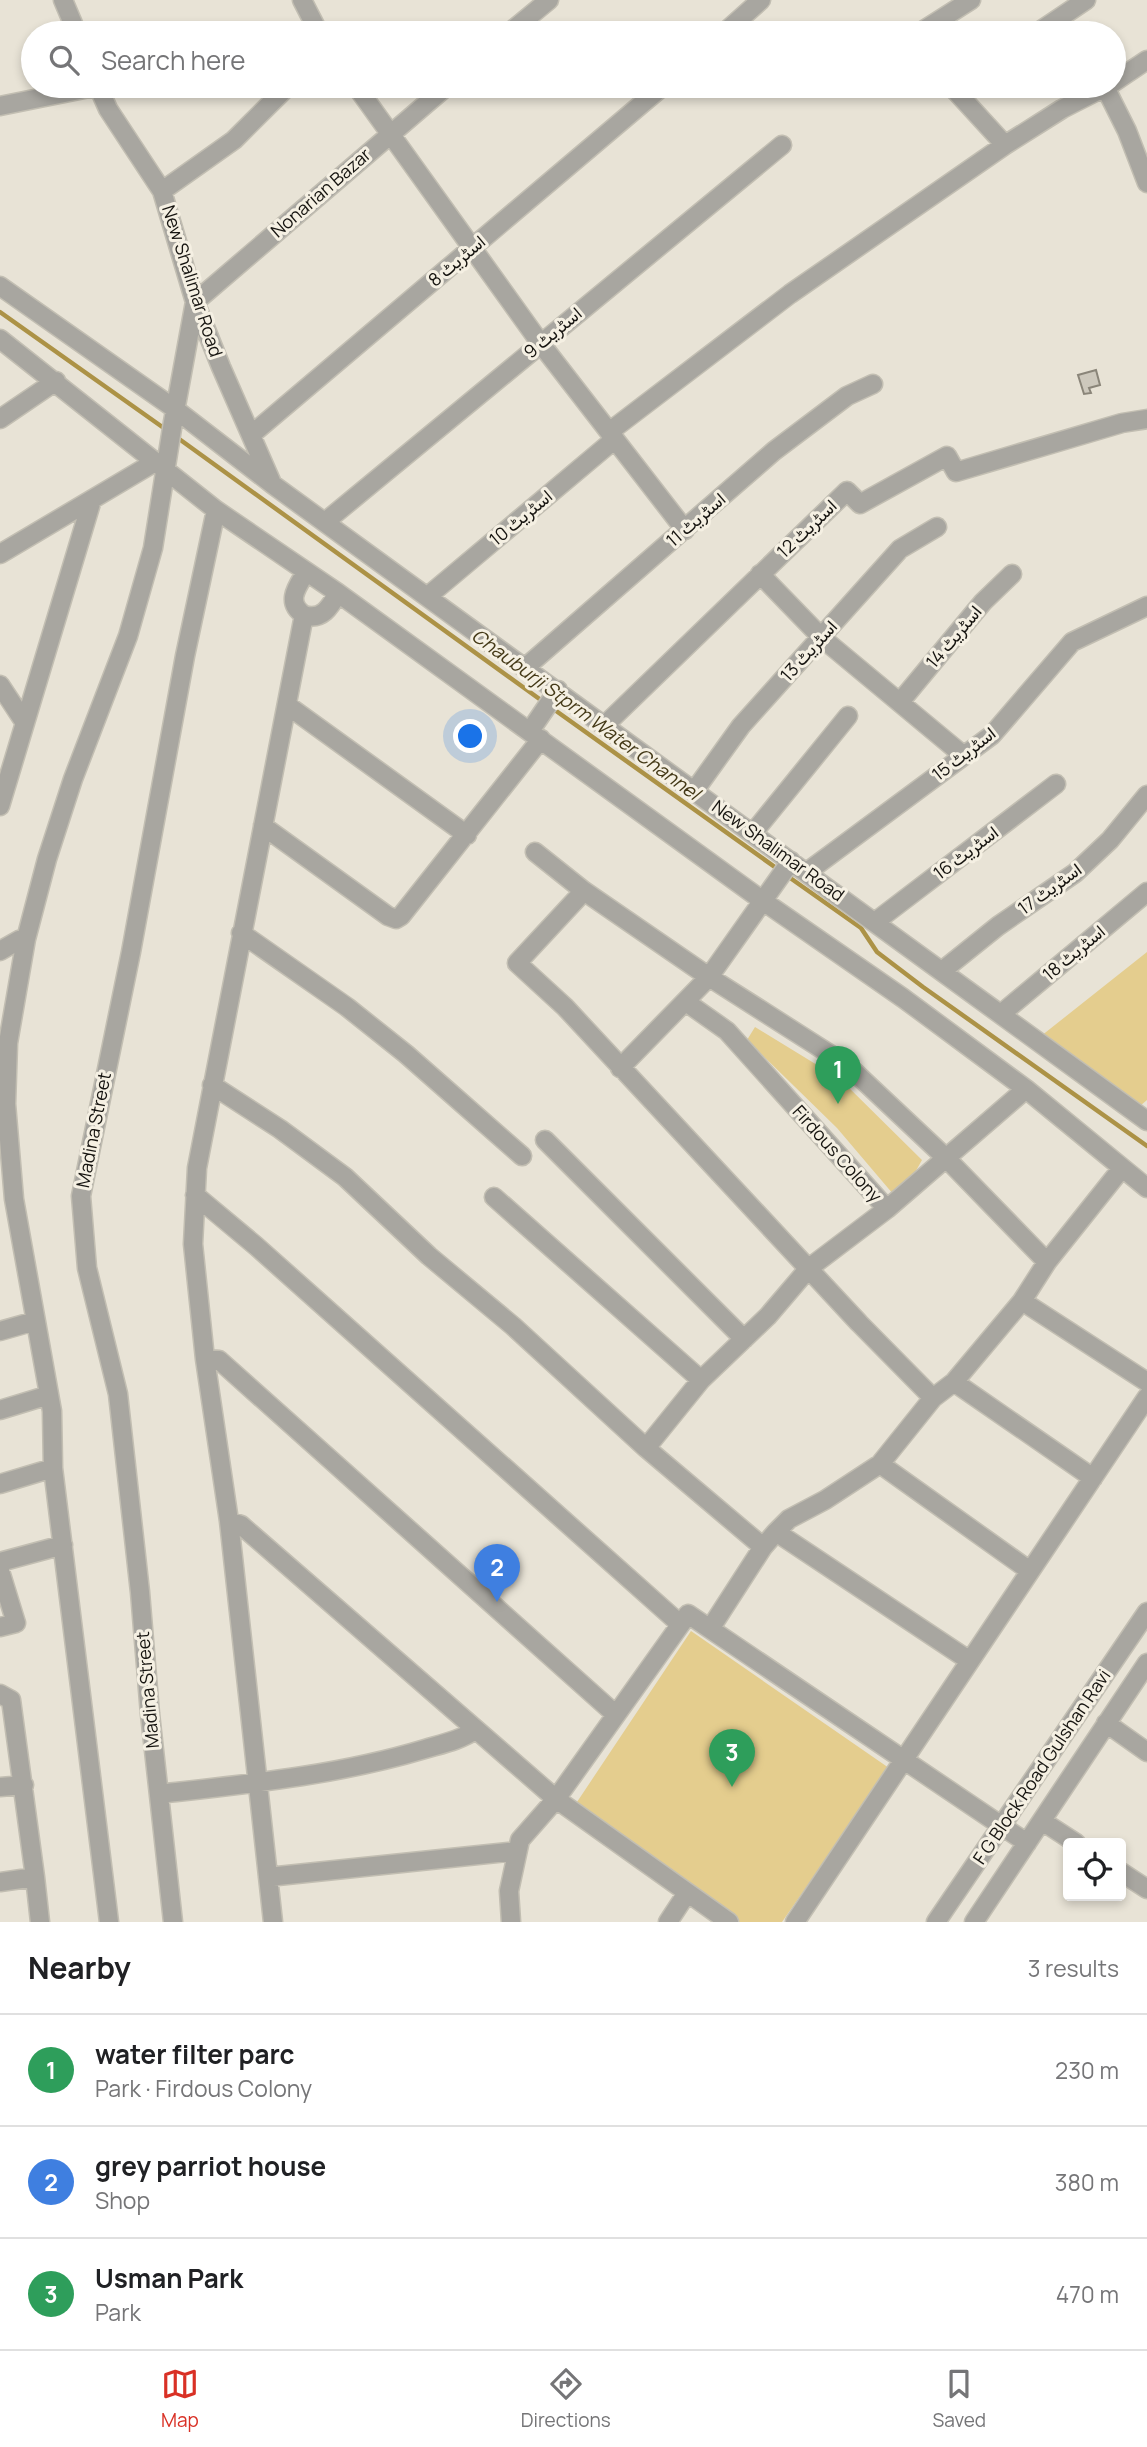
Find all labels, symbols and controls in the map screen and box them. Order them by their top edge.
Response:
search box [21,21,1126,98]
icon: search [45,41,83,79]
text: Search here [101,42,246,78]
street label: Nonarian Bazar [265,142,376,242]
street label: New Shalimar Road [157,202,229,360]
street label: اسٹریٹ 8 [423,229,490,291]
street label: اسٹریٹ 9 [518,301,586,363]
street label: اسٹریٹ 10 [484,484,557,551]
street label: اسٹریٹ 11 [661,487,730,552]
street label: اسٹریٹ 12 [771,494,841,563]
street label: اسٹریٹ 14 [920,600,987,673]
street label: اسٹریٹ 13 [774,615,842,686]
water label: Chauburji Stprm Water Channel [467,622,708,807]
your location [453,719,487,753]
street label: اسٹریٹ 15 [927,721,1000,786]
street label: New Shalimar Road [708,794,850,906]
street label: اسٹریٹ 16 [928,820,1003,885]
street label: اسٹریٹ 17 [1013,857,1086,919]
street label: اسٹریٹ 18 [1037,919,1110,985]
pin: 1 [815,1046,861,1104]
street label: Madina Street [70,1070,116,1190]
street label: Firdous Colony [788,1100,888,1207]
pin: 2 [474,1544,520,1602]
street label: Madina Street [130,1631,164,1749]
street label: F G Block Road Gulshan Ravi [967,1664,1115,1868]
pin: 3 [709,1729,755,1787]
map controls [1063,1838,1126,1901]
button: locate [1063,1838,1126,1901]
text: Nearby [28,1947,131,1988]
text: 3 results [1028,1952,1119,1984]
text: water filter parc [95,2036,294,2072]
text: 1 [46,2054,56,2086]
text: 230 m [1055,2054,1119,2086]
text: Park · Firdous Colony [95,2072,312,2104]
text: grey parriot house [95,2148,326,2184]
text: 2 [44,2166,58,2198]
text: 380 m [1055,2166,1119,2198]
text: Shop [95,2184,150,2216]
text: Usman Park [95,2260,243,2296]
text: 3 [44,2278,58,2310]
text: 470 m [1056,2278,1119,2310]
text: Park [95,2296,141,2328]
tab: Map [161,2365,199,2433]
tab: Directions [521,2365,611,2433]
tab: Saved [933,2365,986,2433]

